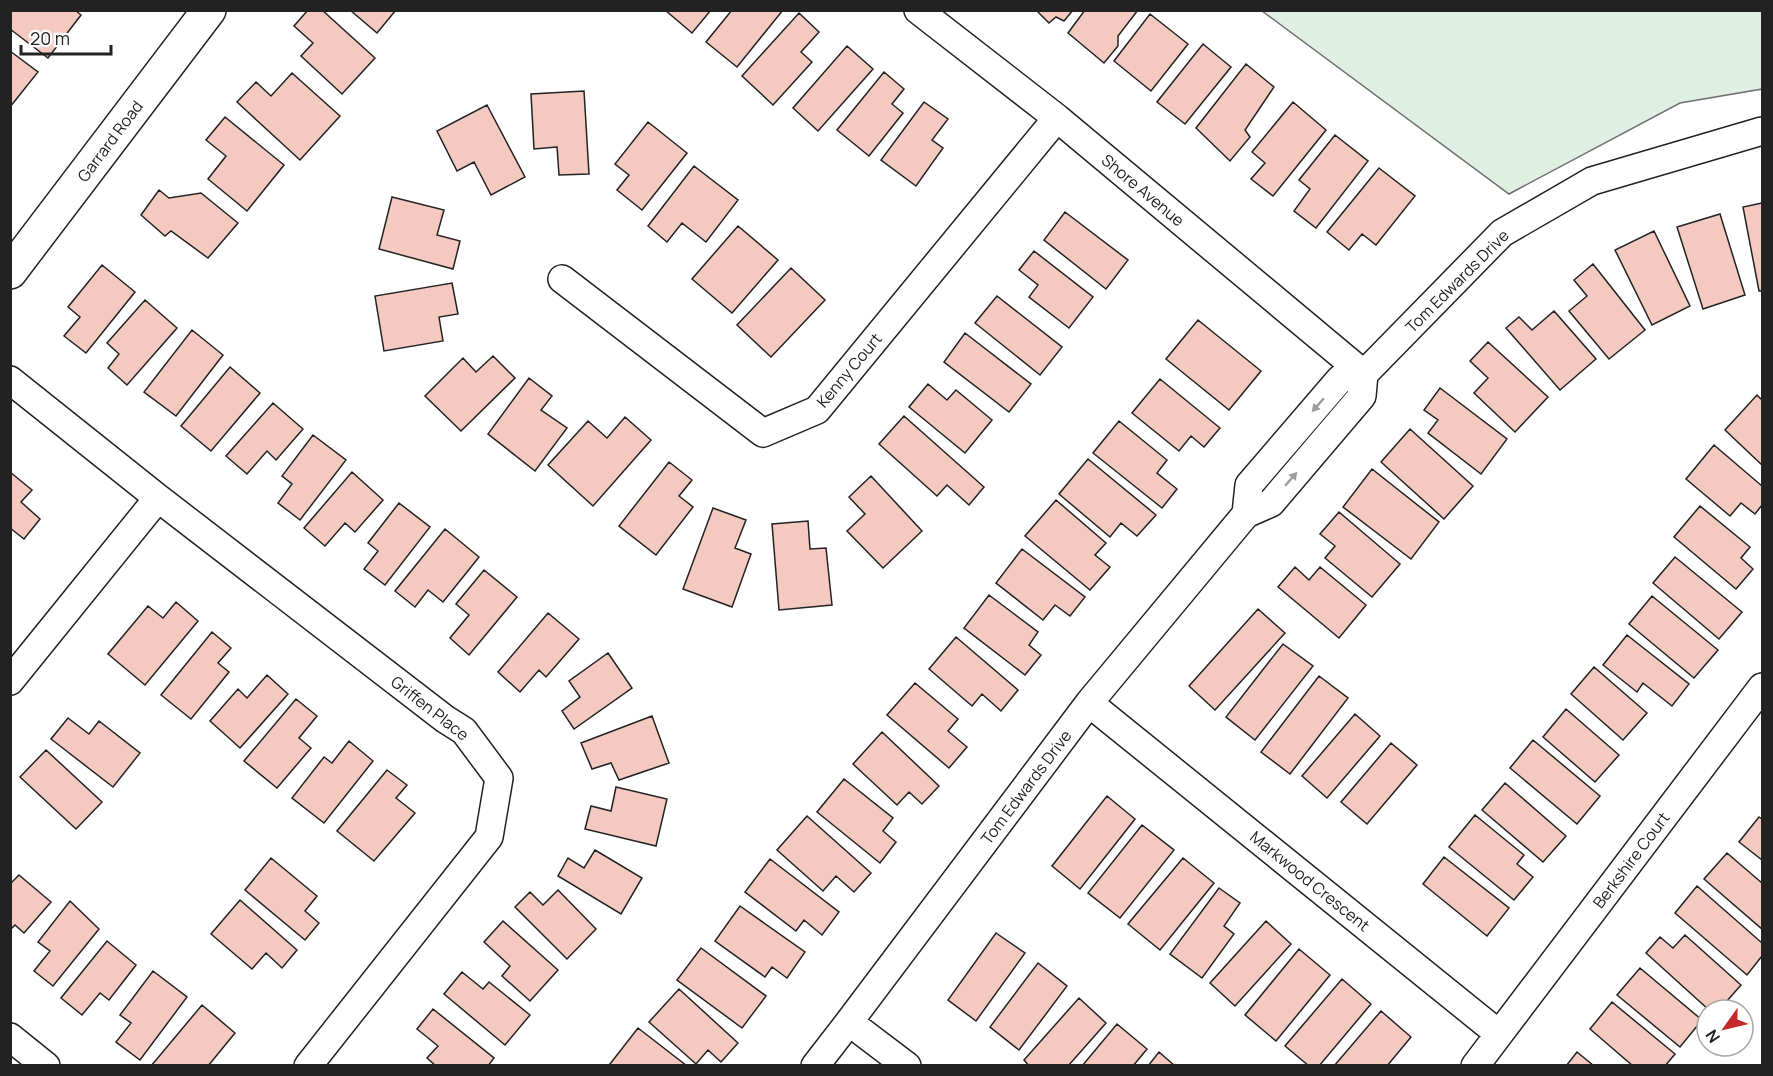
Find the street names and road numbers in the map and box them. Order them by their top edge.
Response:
street label: Garrard Road [72,96,148,186]
street label: Shore Avenue [1097,149,1189,231]
street label: Tom Edwards Drive [1400,224,1514,338]
street label: Kenny Court [811,328,887,412]
street label: Griffen Place [387,671,473,745]
street label: Tom Edwards Drive [976,725,1076,849]
street label: Berkshire Court [1588,807,1674,913]
street label: Markwood Crescent [1246,826,1374,936]

